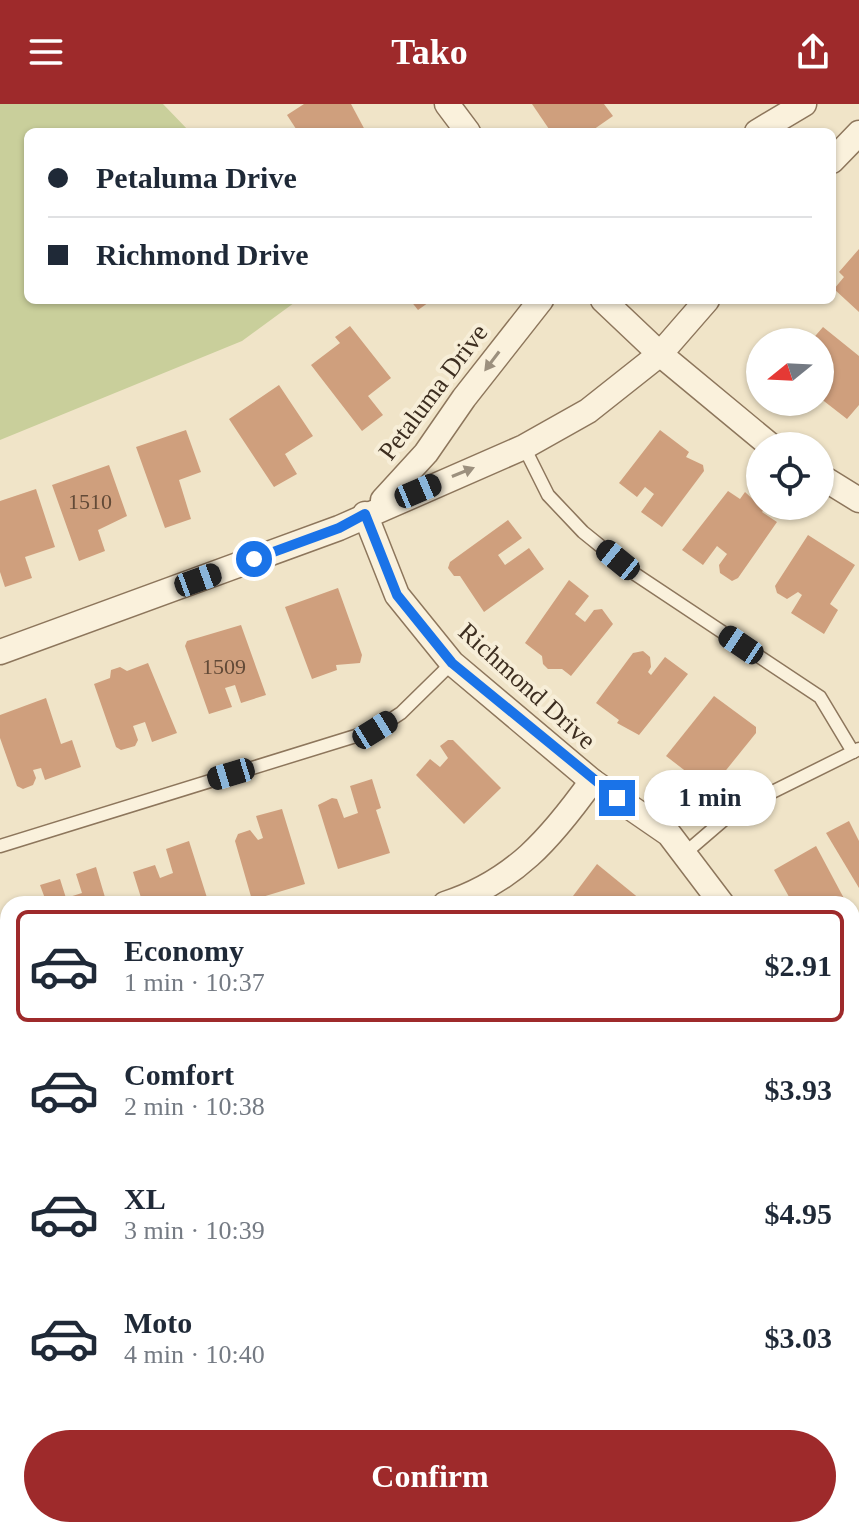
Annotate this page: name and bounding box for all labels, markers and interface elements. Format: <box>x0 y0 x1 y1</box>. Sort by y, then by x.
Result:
icon: menu <box>24 30 68 74</box>
icon: share <box>791 30 835 74</box>
text: Tako <box>391 32 468 72</box>
text: Petaluma Drive <box>96 161 297 194</box>
text: Richmond Drive <box>96 238 309 271</box>
street label: Petaluma Drive <box>373 318 493 466</box>
north arrow <box>746 328 834 416</box>
map controls <box>746 328 834 520</box>
one-way arrow <box>485 351 501 371</box>
button: locate <box>746 432 834 520</box>
one-way arrow <box>451 465 475 478</box>
car <box>391 471 445 511</box>
house number: 1510 <box>68 489 112 514</box>
car <box>592 536 644 584</box>
route start <box>236 541 272 577</box>
car <box>171 561 225 599</box>
street label: Richmond Drive <box>453 617 601 755</box>
car <box>714 622 768 668</box>
house number: 1509 <box>202 654 246 679</box>
car <box>348 707 402 753</box>
car <box>205 756 257 792</box>
callout: 1 min <box>645 770 777 826</box>
route end <box>599 780 635 816</box>
text: 1 min <box>679 783 741 812</box>
icon: car <box>28 930 100 1002</box>
text: Economy <box>124 934 244 967</box>
text: $2.91 <box>765 949 832 982</box>
text: 1 min · 10:37 <box>124 968 265 997</box>
icon: car <box>28 1054 100 1126</box>
text: Comfort <box>124 1058 234 1091</box>
text: $3.93 <box>765 1073 832 1106</box>
text: 2 min · 10:38 <box>124 1092 265 1121</box>
icon: car <box>28 1178 100 1250</box>
text: XL <box>124 1182 166 1215</box>
text: $4.95 <box>765 1197 832 1230</box>
text: 3 min · 10:39 <box>124 1216 265 1245</box>
icon: car <box>28 1302 100 1374</box>
text: Moto <box>124 1306 192 1339</box>
text: $3.03 <box>765 1321 832 1354</box>
text: 4 min · 10:40 <box>124 1340 265 1369</box>
button: Confirm <box>24 1430 836 1522</box>

